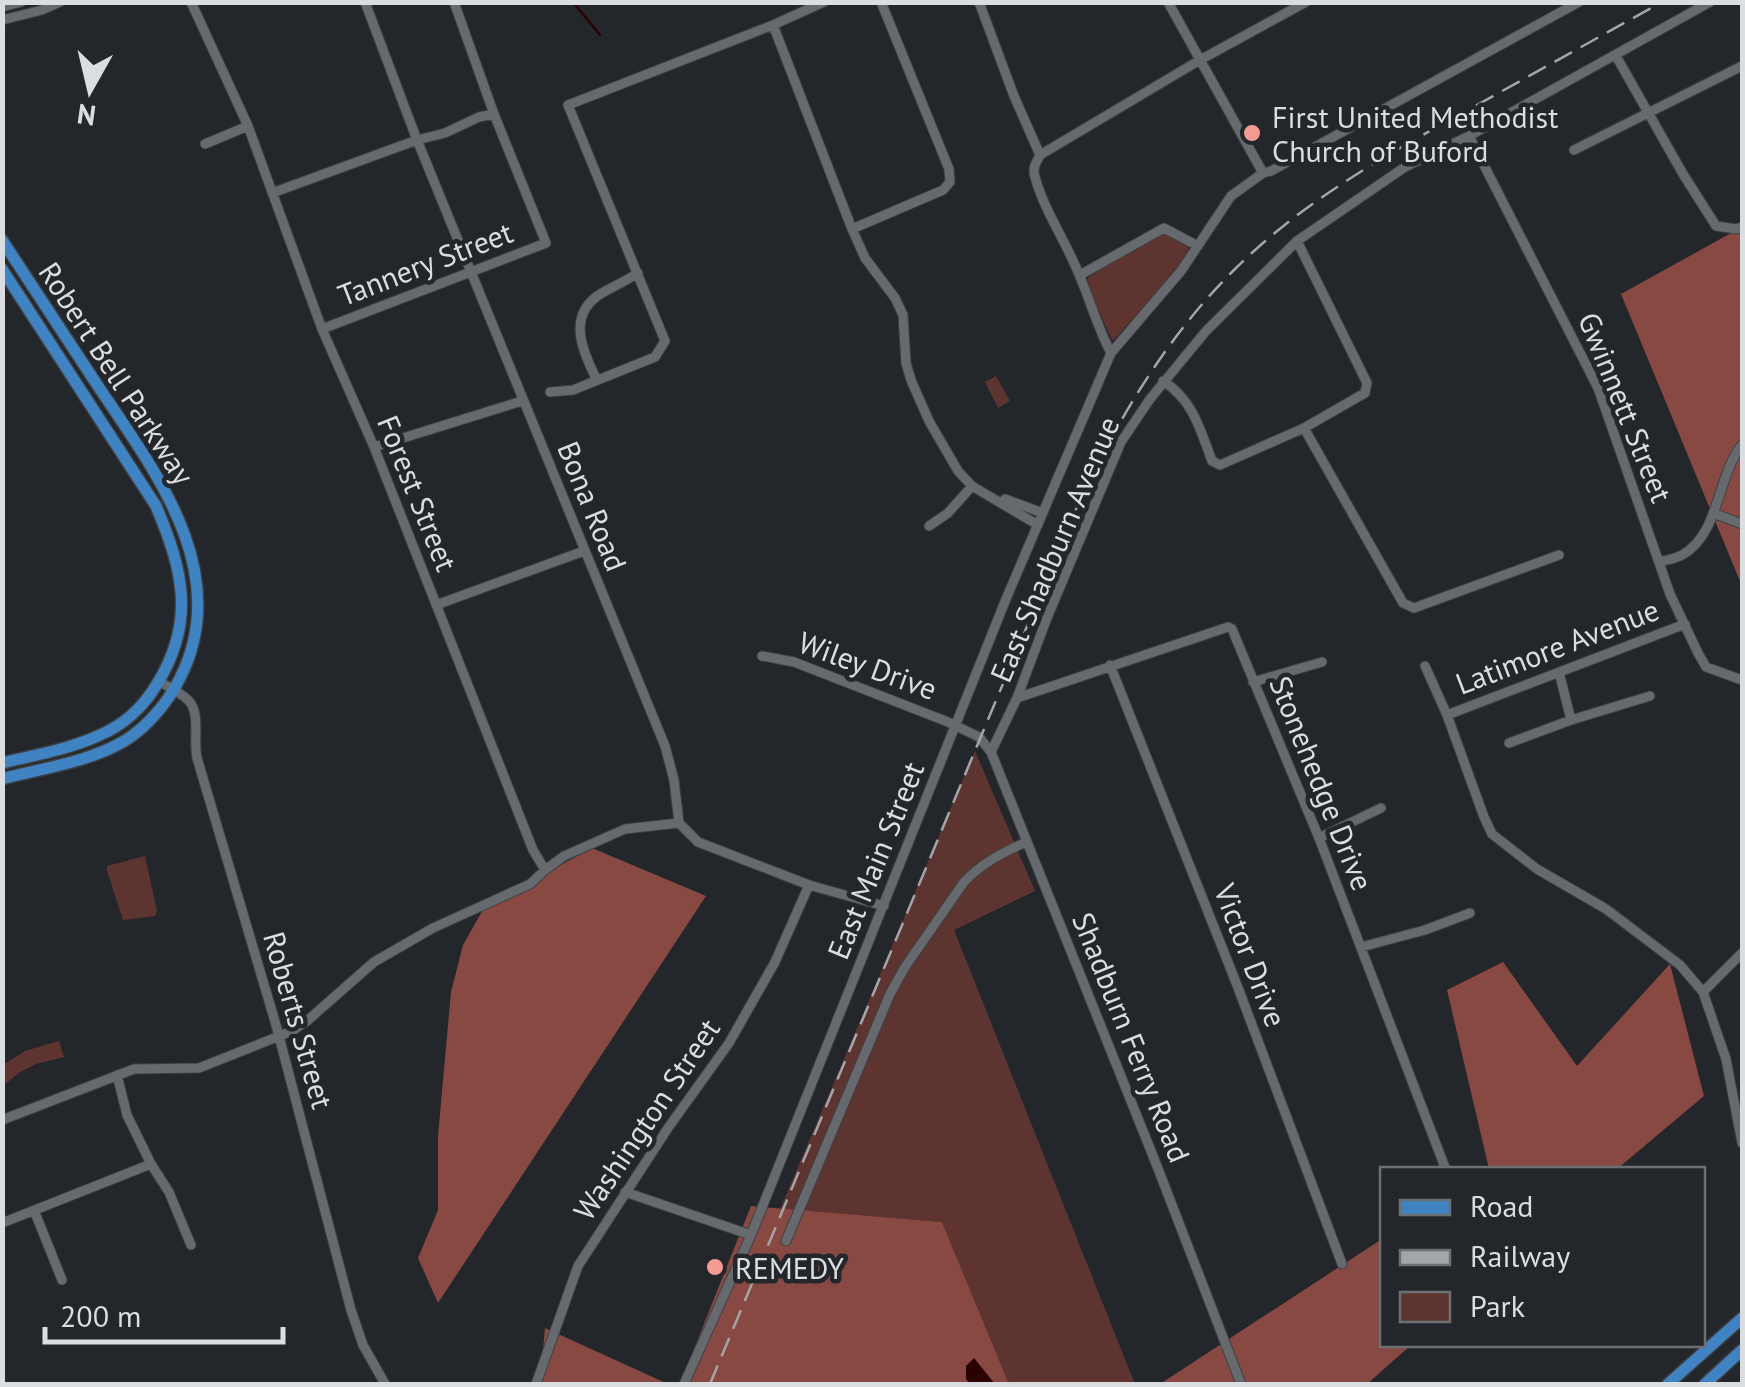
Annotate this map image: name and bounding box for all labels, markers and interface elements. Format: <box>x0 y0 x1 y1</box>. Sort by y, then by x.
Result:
north arrow <box>40 40 140 140</box>
text: N <box>75 96 98 135</box>
place label: First United Methodist Church of Buford <box>1272 97 1558 170</box>
marker: First United Methodist Church of Buford <box>1241 122 1263 144</box>
street label: Tannery Street <box>332 212 518 314</box>
street label: Robert Bell Parkway <box>30 254 204 492</box>
street label: Gwinnett Street <box>1570 306 1682 508</box>
street label: Forest Street <box>369 409 467 577</box>
street label: East Shadburn Avenue <box>980 410 1128 688</box>
street label: Bona Road <box>549 435 637 577</box>
street label: Latimore Avenue <box>1450 589 1664 703</box>
street label: Wiley Drive <box>793 622 943 708</box>
street label: Stonehedge Drive <box>1261 670 1383 896</box>
street label: East Main Street <box>818 756 932 964</box>
street label: Victor Drive <box>1206 877 1296 1032</box>
street label: Shadburn Ferry Road <box>1064 906 1200 1168</box>
street label: Roberts Street <box>255 927 343 1113</box>
street label: Washington Street <box>564 1011 728 1227</box>
legend <box>1380 1167 1705 1347</box>
text: Road <box>1470 1186 1534 1225</box>
text: Railway <box>1470 1236 1570 1275</box>
place label: REMEDY <box>735 1248 844 1287</box>
marker: REMEDY <box>704 1256 726 1278</box>
scale bar <box>45 1282 282 1344</box>
text: Park <box>1470 1286 1526 1325</box>
text: 200 m <box>60 1296 141 1335</box>

